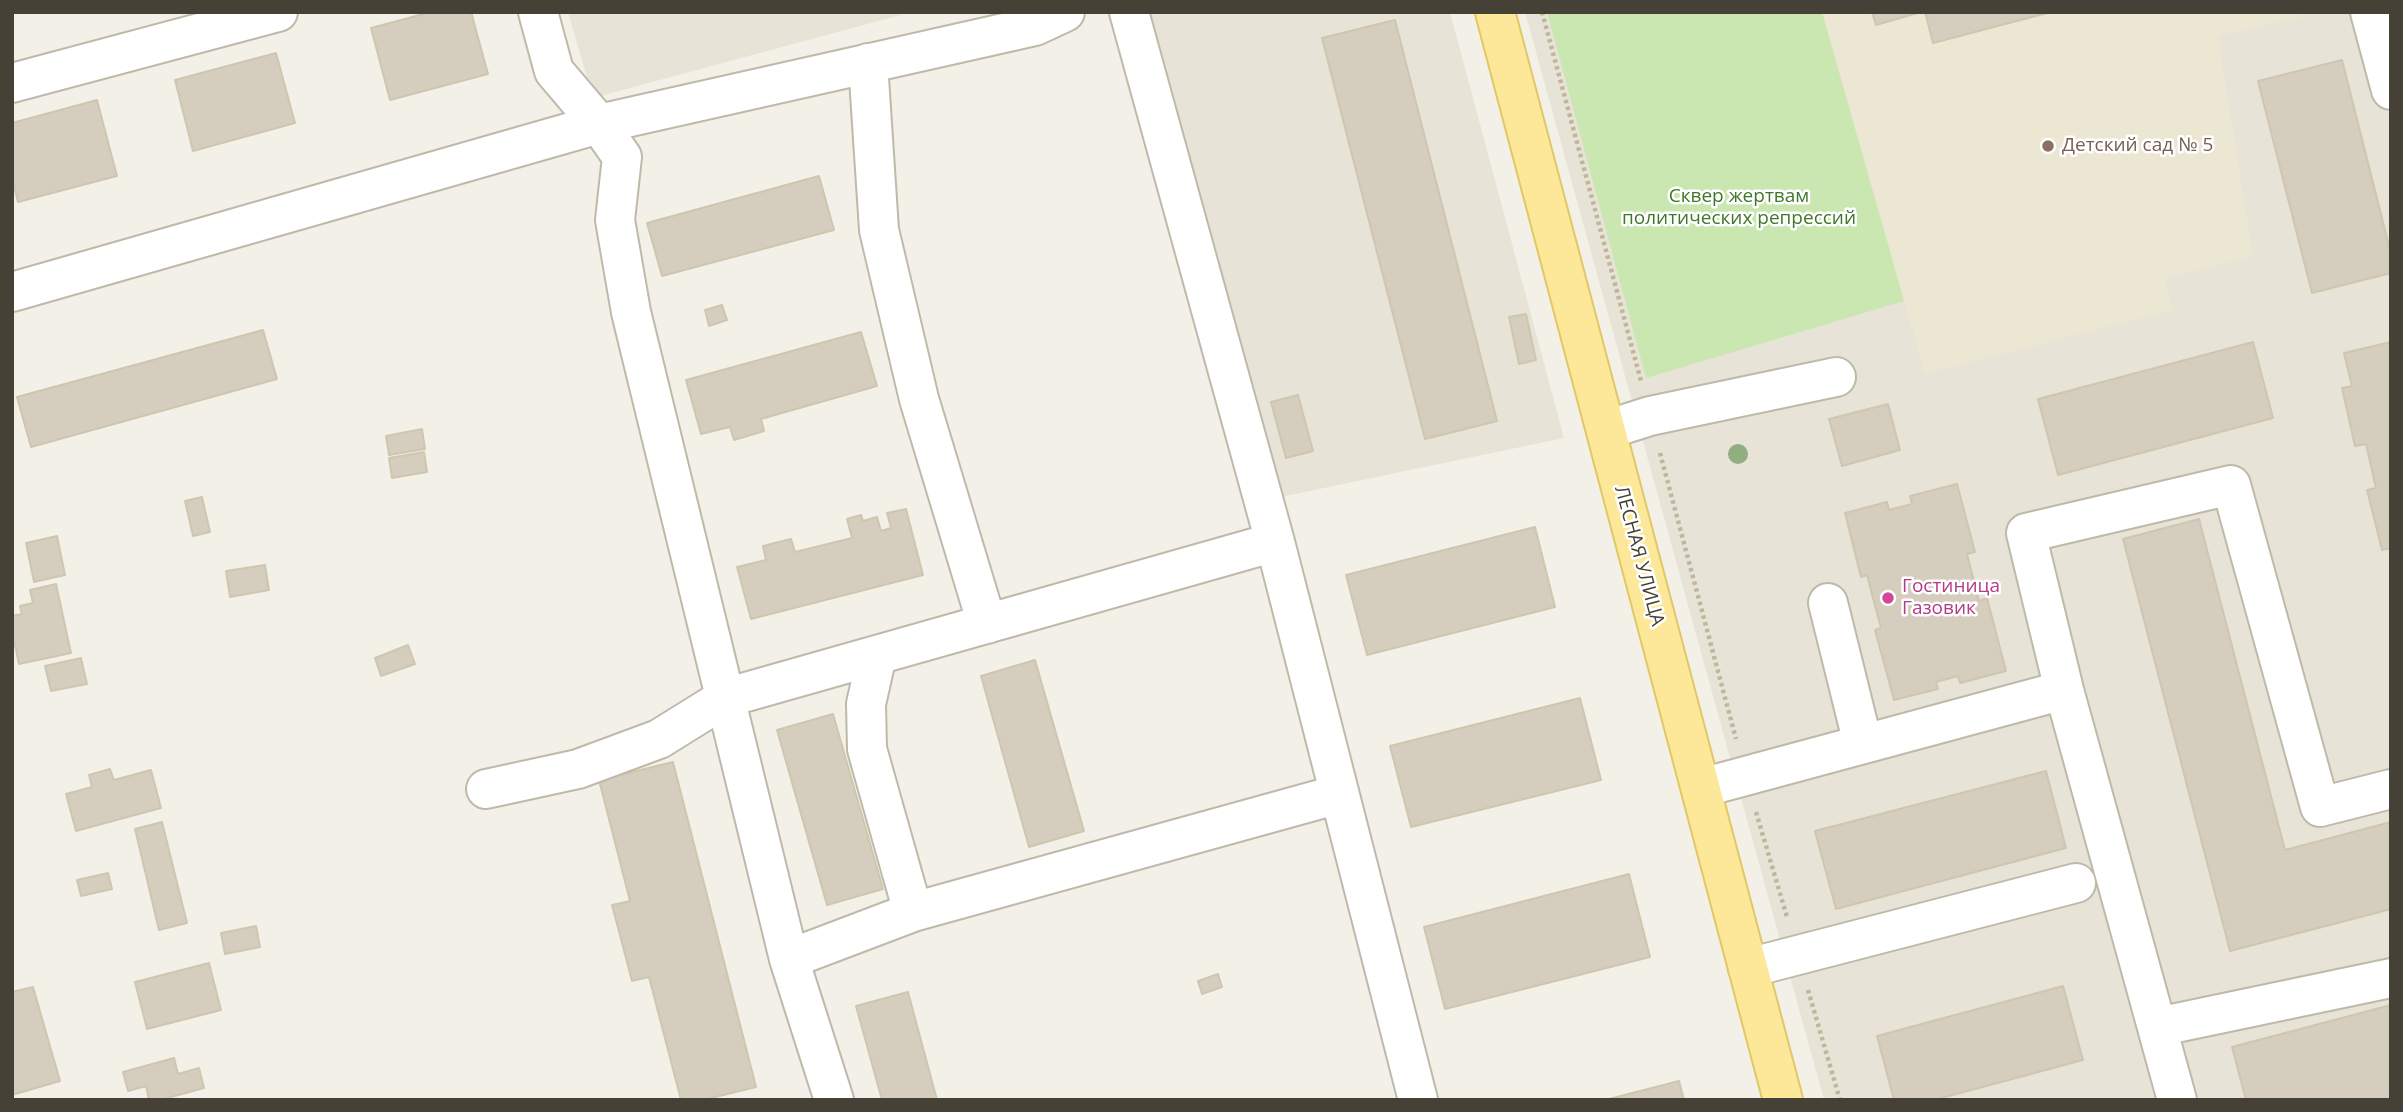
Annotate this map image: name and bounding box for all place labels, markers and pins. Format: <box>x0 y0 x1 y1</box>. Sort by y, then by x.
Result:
place label: Детский сад № 5 <box>2062 135 2213 157</box>
marker: Детский сад № 5 <box>2040 138 2056 154</box>
place label: Гостиница Газовик <box>1902 576 2000 620</box>
marker: Гостиница Газовик <box>1880 590 1896 606</box>

